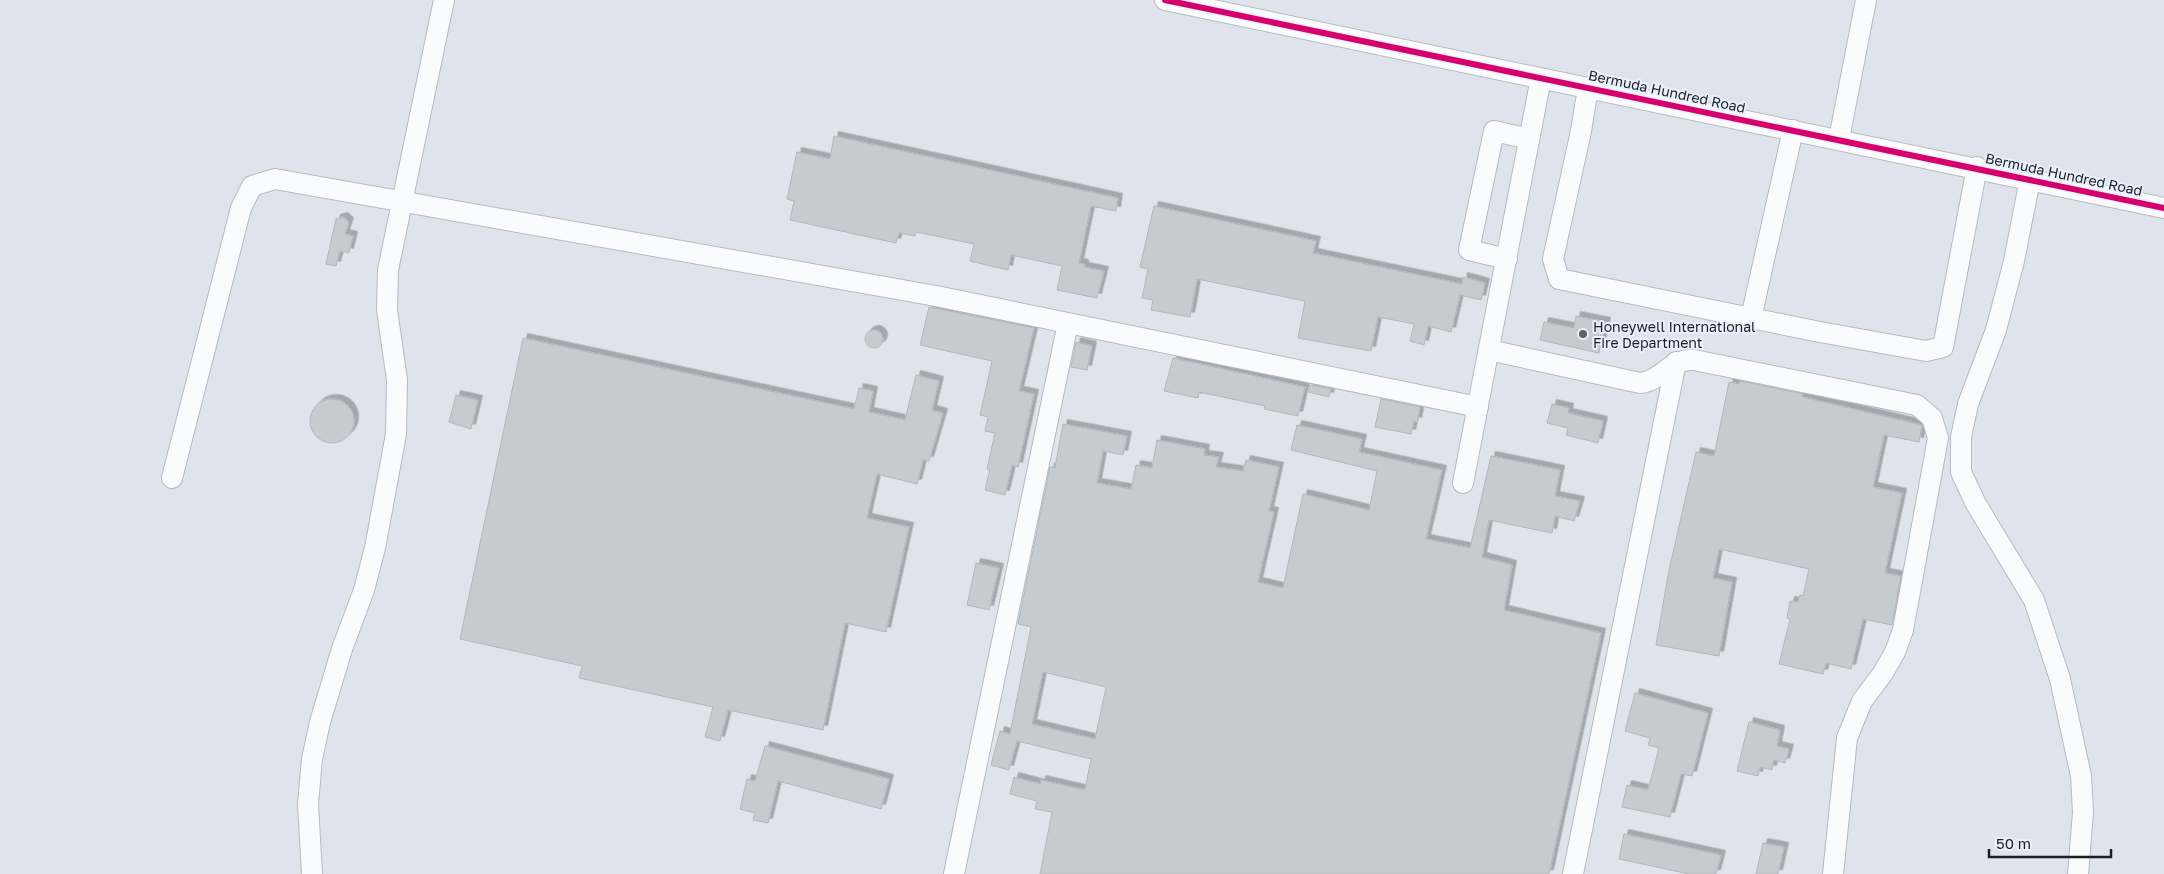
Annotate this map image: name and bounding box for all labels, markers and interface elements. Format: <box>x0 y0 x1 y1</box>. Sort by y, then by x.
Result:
street label: Bermuda Hundred Road <box>1587 66 1747 116</box>
street label: Bermuda Hundred Road <box>1984 149 2144 199</box>
place label: Honeywell International Fire Department <box>1593 318 1756 351</box>
marker: Honeywell International Fire Department <box>1577 328 1589 340</box>
scale bar <box>1989 826 2112 858</box>
text: 50 m <box>1996 834 2031 852</box>

